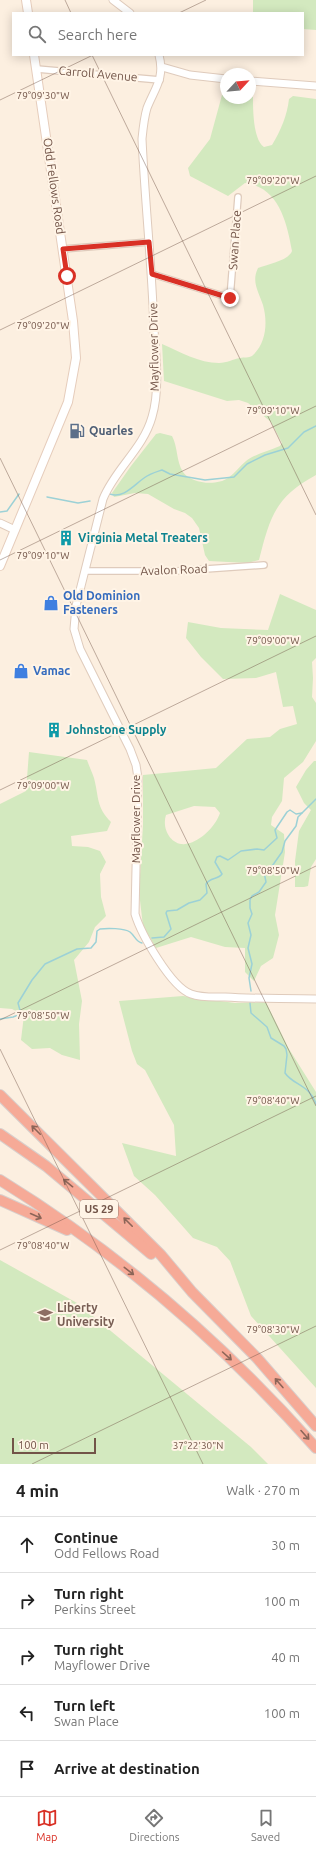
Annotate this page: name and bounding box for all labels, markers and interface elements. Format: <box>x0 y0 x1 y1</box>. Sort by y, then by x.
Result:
search box <box>12 12 304 56</box>
icon: search <box>26 23 48 45</box>
text: Search here <box>58 26 137 43</box>
street label: Carroll Avenue <box>58 64 138 83</box>
north arrow <box>220 68 256 104</box>
text: 79°09'30"W <box>17 90 69 101</box>
street label: Odd Fellows Road <box>41 137 68 235</box>
text: 79°09'20"W <box>247 175 299 186</box>
street label: Swan Place <box>226 210 243 270</box>
route start <box>58 267 76 285</box>
route end <box>221 289 239 307</box>
street label: Mayflower Drive <box>146 303 161 391</box>
text: 79°09'20"W <box>17 320 69 331</box>
text: 79°09'10"W <box>247 405 299 416</box>
fuel station icon: Quarles <box>68 422 86 440</box>
place label: Quarles <box>89 424 133 437</box>
building icon: Virginia Metal Treaters <box>57 529 75 547</box>
place label: Virginia Metal Treaters <box>78 531 208 544</box>
text: 79°09'10"W <box>17 550 69 561</box>
street label: Avalon Road <box>140 562 208 577</box>
place label: Old Dominion Fasteners <box>63 589 140 616</box>
shop icon: Old Dominion Fasteners <box>42 594 60 612</box>
text: 79°09'00"W <box>247 635 299 646</box>
shop icon: Vamac <box>12 662 30 680</box>
place label: Vamac <box>33 664 70 677</box>
building icon: Johnstone Supply <box>45 721 63 739</box>
place label: Johnstone Supply <box>66 723 167 736</box>
street label: Mayflower Drive <box>129 775 142 863</box>
text: 79°09'00"W <box>17 780 69 791</box>
text: 79°08'50"W <box>247 865 299 876</box>
text: 79°08'50"W <box>17 1010 69 1021</box>
text: 79°08'40"W <box>247 1095 299 1106</box>
one-way arrow <box>31 1125 41 1135</box>
one-way arrow <box>62 1179 73 1188</box>
road number: US 29 <box>80 1200 118 1218</box>
one-way arrow <box>29 1213 41 1220</box>
one-way arrow <box>123 1217 133 1227</box>
text: 79°08'40"W <box>17 1240 69 1251</box>
one-way arrow <box>123 1267 134 1275</box>
place label: Liberty University <box>57 1301 115 1328</box>
school or university icon: Liberty University <box>36 1306 54 1324</box>
text: 79°08'30"W <box>247 1324 299 1335</box>
one-way arrow <box>222 1352 232 1361</box>
one-way arrow <box>275 1379 284 1389</box>
one-way arrow <box>300 1430 309 1440</box>
scale bar <box>12 1436 96 1455</box>
text: 100 m <box>18 1439 49 1451</box>
text: 37°22'30"N <box>173 1440 223 1451</box>
text: 4 min <box>16 1481 59 1500</box>
text: Walk · 270 m <box>226 1483 300 1497</box>
text: Continue <box>54 1529 118 1546</box>
icon: ahead <box>16 1534 38 1556</box>
text: 30 m <box>271 1538 300 1552</box>
text: Odd Fellows Road <box>54 1546 159 1560</box>
text: Turn right <box>54 1585 124 1602</box>
icon: right <box>16 1590 38 1612</box>
text: 100 m <box>264 1594 300 1608</box>
text: Perkins Street <box>54 1602 136 1616</box>
text: Turn right <box>54 1641 124 1658</box>
icon: right <box>16 1646 38 1668</box>
text: 40 m <box>271 1650 300 1664</box>
text: Mayflower Drive <box>54 1658 150 1672</box>
text: Turn left <box>54 1697 115 1714</box>
icon: left <box>16 1702 38 1724</box>
text: 100 m <box>264 1706 300 1720</box>
text: Swan Place <box>54 1714 119 1728</box>
icon: arrive <box>16 1758 38 1780</box>
text: Arrive at destination <box>54 1760 200 1777</box>
tab: Map <box>36 1807 58 1843</box>
tab: Directions <box>129 1807 179 1843</box>
tab: Saved <box>251 1807 280 1843</box>

